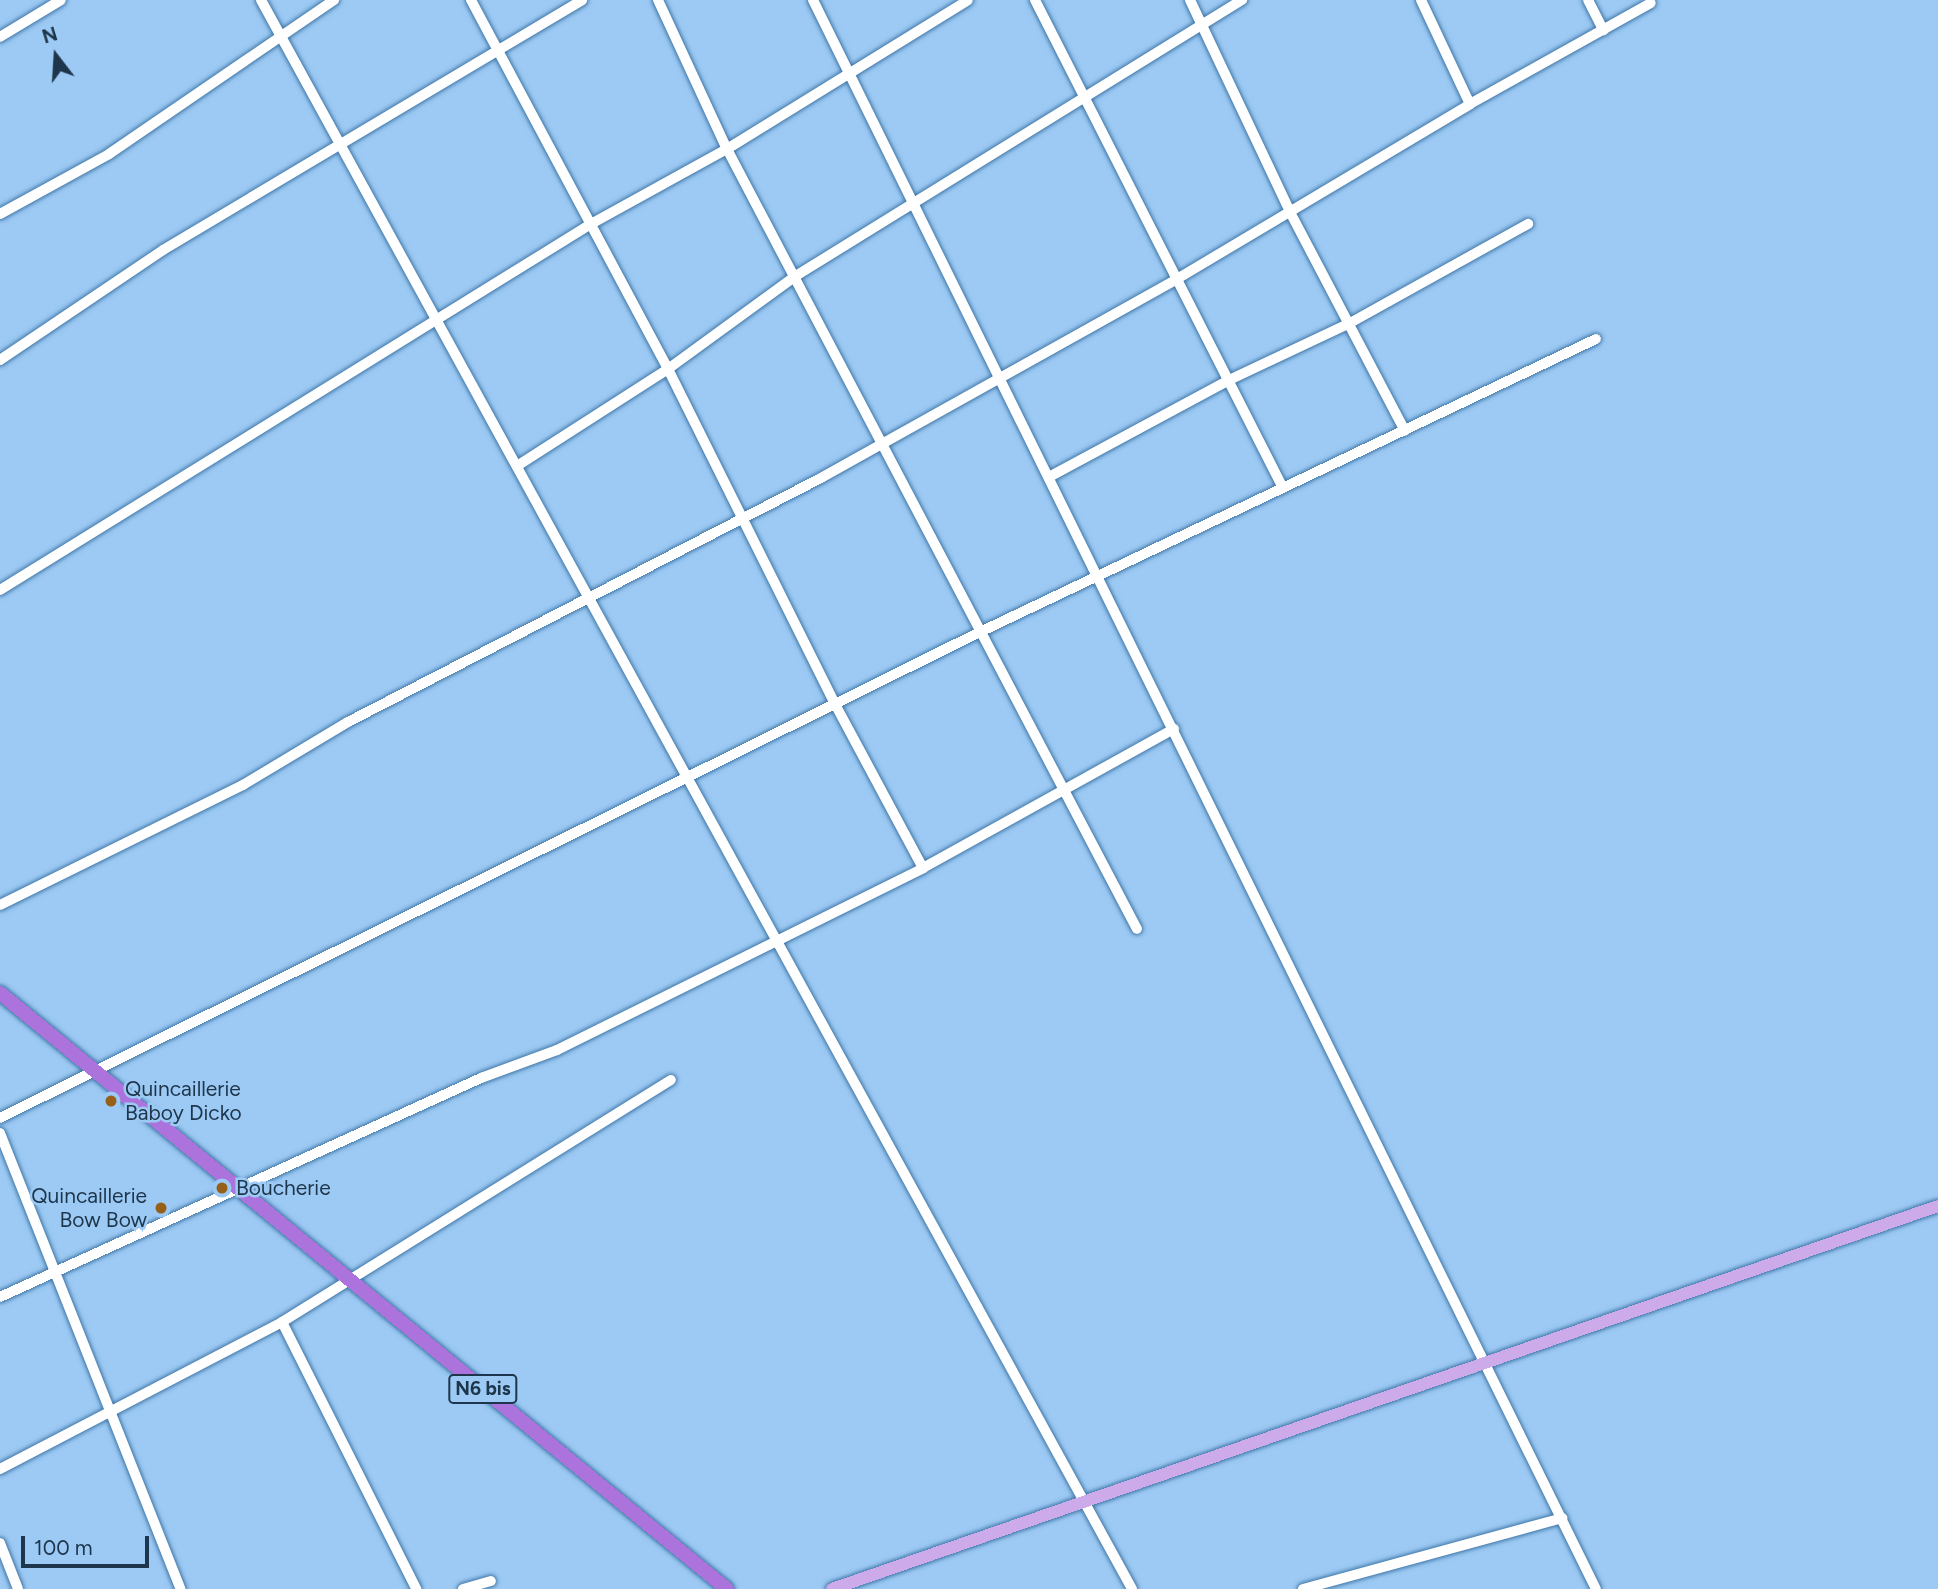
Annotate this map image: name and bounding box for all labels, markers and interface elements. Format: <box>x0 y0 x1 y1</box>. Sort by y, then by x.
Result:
north arrow <box>21 21 91 91</box>
text: N <box>39 22 60 49</box>
place label: Quincaillerie Baboy Dicko <box>125 1076 242 1126</box>
marker: Quincaillerie Baboy Dicko <box>103 1093 119 1109</box>
place label: Boucherie <box>236 1175 331 1201</box>
marker: Boucherie <box>214 1180 230 1196</box>
place label: Quincaillerie Bow Bow <box>31 1183 147 1233</box>
marker: Quincaillerie Bow Bow <box>153 1200 169 1216</box>
road number: N6 bis <box>448 1373 518 1404</box>
scale bar <box>24 1522 152 1566</box>
text: 100 m <box>34 1535 93 1560</box>

